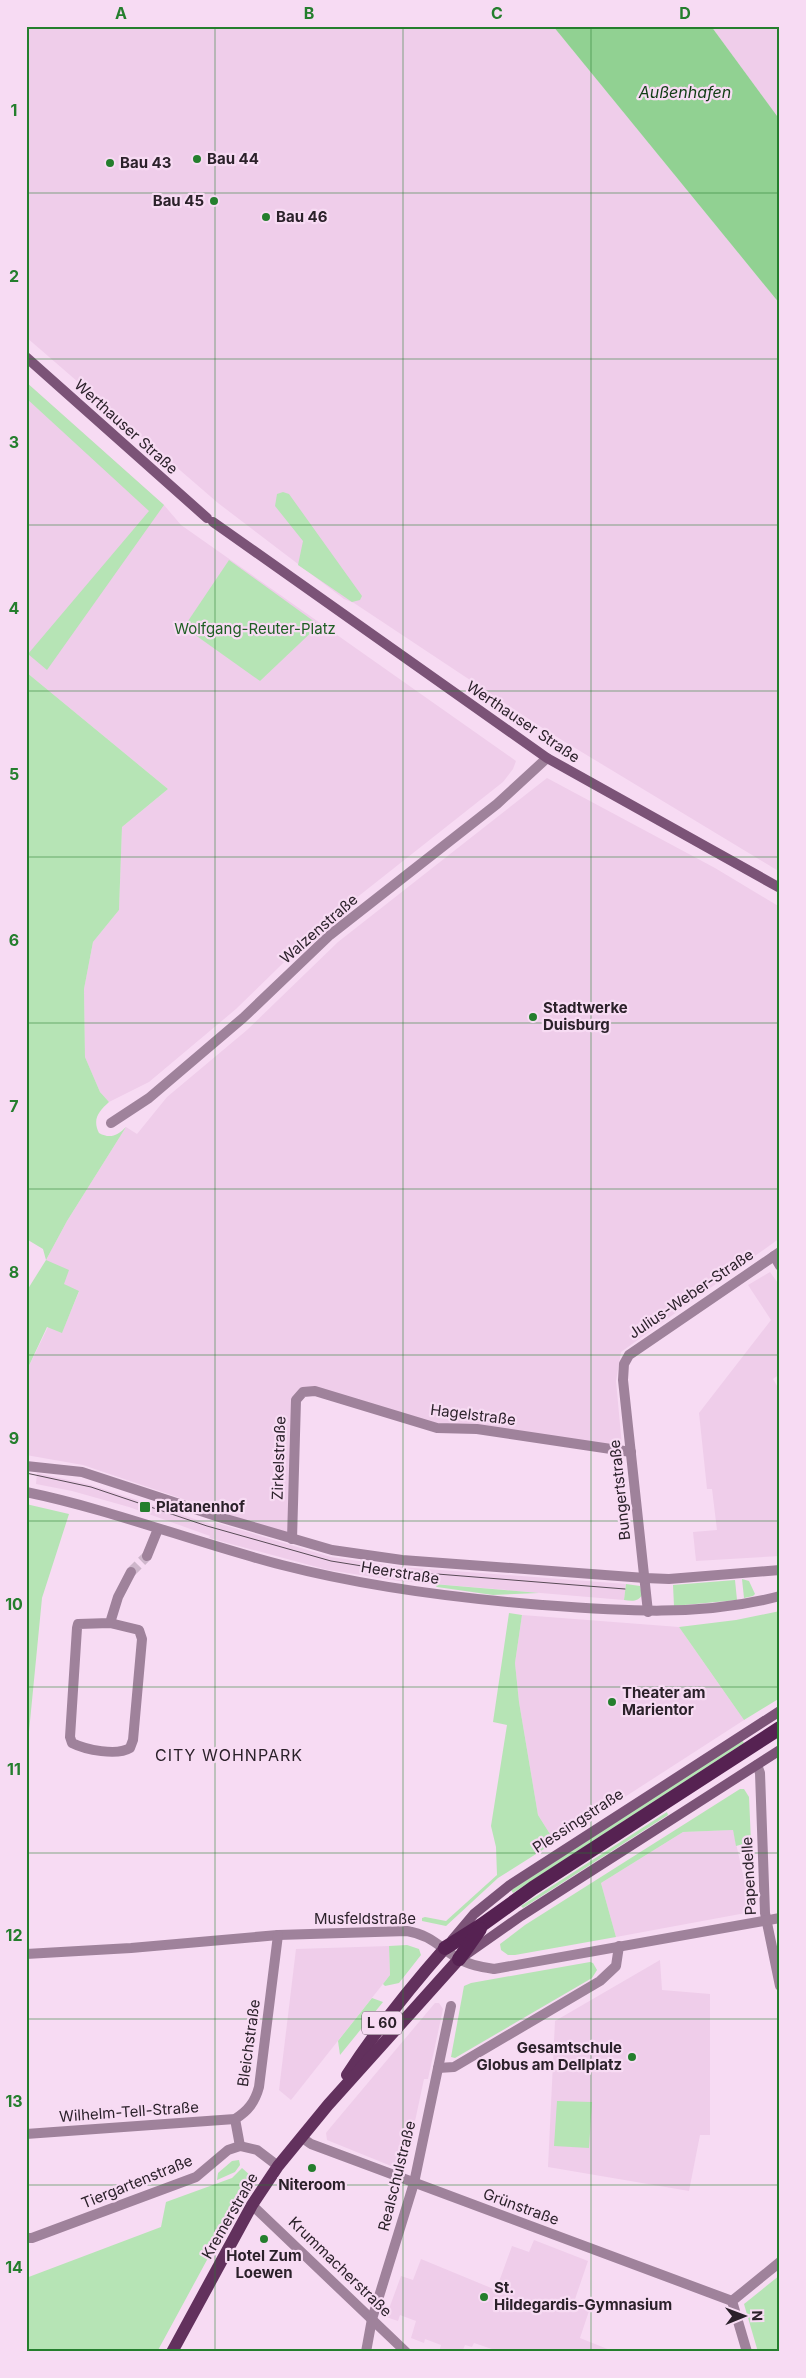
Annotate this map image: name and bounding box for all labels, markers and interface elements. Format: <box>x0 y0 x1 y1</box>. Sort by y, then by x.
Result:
text: A <box>115 3 127 23</box>
text: B <box>304 3 314 23</box>
text: C <box>491 3 503 23</box>
text: D <box>679 3 691 23</box>
water label: Außenhafen <box>638 82 731 102</box>
text: 1 <box>11 100 17 120</box>
place label: Bau 44 <box>207 149 259 168</box>
place label: Bau 43 <box>120 153 171 172</box>
marker: Bau 44 <box>191 153 203 165</box>
marker: Bau 43 <box>104 157 116 169</box>
place label: Bau 45 <box>153 191 204 210</box>
marker: Bau 45 <box>208 195 220 207</box>
place label: Bau 46 <box>276 207 328 226</box>
marker: Bau 46 <box>260 211 272 223</box>
text: 2 <box>9 266 19 286</box>
street label: Werthauser Straße <box>71 375 182 478</box>
text: 3 <box>9 432 19 452</box>
text: 4 <box>9 598 20 618</box>
park label: Wolfgang-Reuter-Platz <box>174 619 336 638</box>
street label: Werthauser Straße <box>463 677 584 767</box>
text: 5 <box>9 764 19 784</box>
street label: Walzenstraße <box>276 890 361 967</box>
text: 6 <box>9 930 19 950</box>
place label: Stadtwerke Duisburg <box>543 998 628 1034</box>
marker: Stadtwerke Duisburg <box>527 1011 539 1023</box>
text: 7 <box>9 1096 19 1116</box>
street label: Julius-Weber-Straße <box>625 1245 757 1343</box>
text: 8 <box>9 1262 19 1282</box>
street label: Hagelstraße <box>429 1400 517 1429</box>
street label: Zirkelstraße <box>268 1416 289 1500</box>
text: 9 <box>9 1428 19 1448</box>
street label: Bungertstraße <box>605 1439 634 1541</box>
place label: Platanenhof <box>156 1497 245 1516</box>
marker: Platanenhof <box>138 1500 152 1514</box>
street label: Heerstraße <box>359 1557 441 1588</box>
text: 10 <box>5 1594 23 1614</box>
place label: Theater am Marientor <box>622 1683 705 1719</box>
marker: Theater am Marientor <box>606 1696 618 1708</box>
district label: CITY WOHNPARK <box>155 1745 303 1765</box>
text: 11 <box>7 1759 21 1779</box>
street label: Plessingstraße <box>529 1784 627 1857</box>
street label: Papendelle <box>737 1836 760 1916</box>
street label: Musfeldstraße <box>314 1909 416 1928</box>
text: 12 <box>6 1925 22 1945</box>
street label: Bleichstraße <box>233 1998 264 2088</box>
road number: L 60 <box>362 2012 402 2035</box>
place label: Gesamtschule Globus am Dellplatz <box>477 2038 622 2074</box>
marker: Gesamtschule Globus am Dellplatz <box>626 2051 638 2063</box>
text: 13 <box>5 2091 23 2111</box>
street label: Wilhelm-Tell-Straße <box>58 2097 200 2126</box>
street label: Realschulstraße <box>374 2119 419 2233</box>
street label: Tiergartenstraße <box>78 2151 195 2212</box>
marker: Niteroom <box>306 2162 318 2174</box>
street label: Kremerstraße <box>197 2169 262 2262</box>
place label: Niteroom <box>278 2175 346 2194</box>
street label: Grünstraße <box>481 2184 562 2229</box>
street label: Krummacherstraße <box>285 2213 396 2321</box>
marker: Hotel Zum Loewen <box>258 2233 270 2245</box>
place label: Hotel Zum Loewen <box>226 2246 302 2282</box>
text: 14 <box>5 2257 23 2277</box>
place label: St. Hildegardis-Gymnasium <box>494 2278 672 2314</box>
north arrow <box>718 2290 768 2340</box>
marker: St. Hildegardis-Gymnasium <box>478 2291 490 2303</box>
text: N <box>749 2310 766 2321</box>

